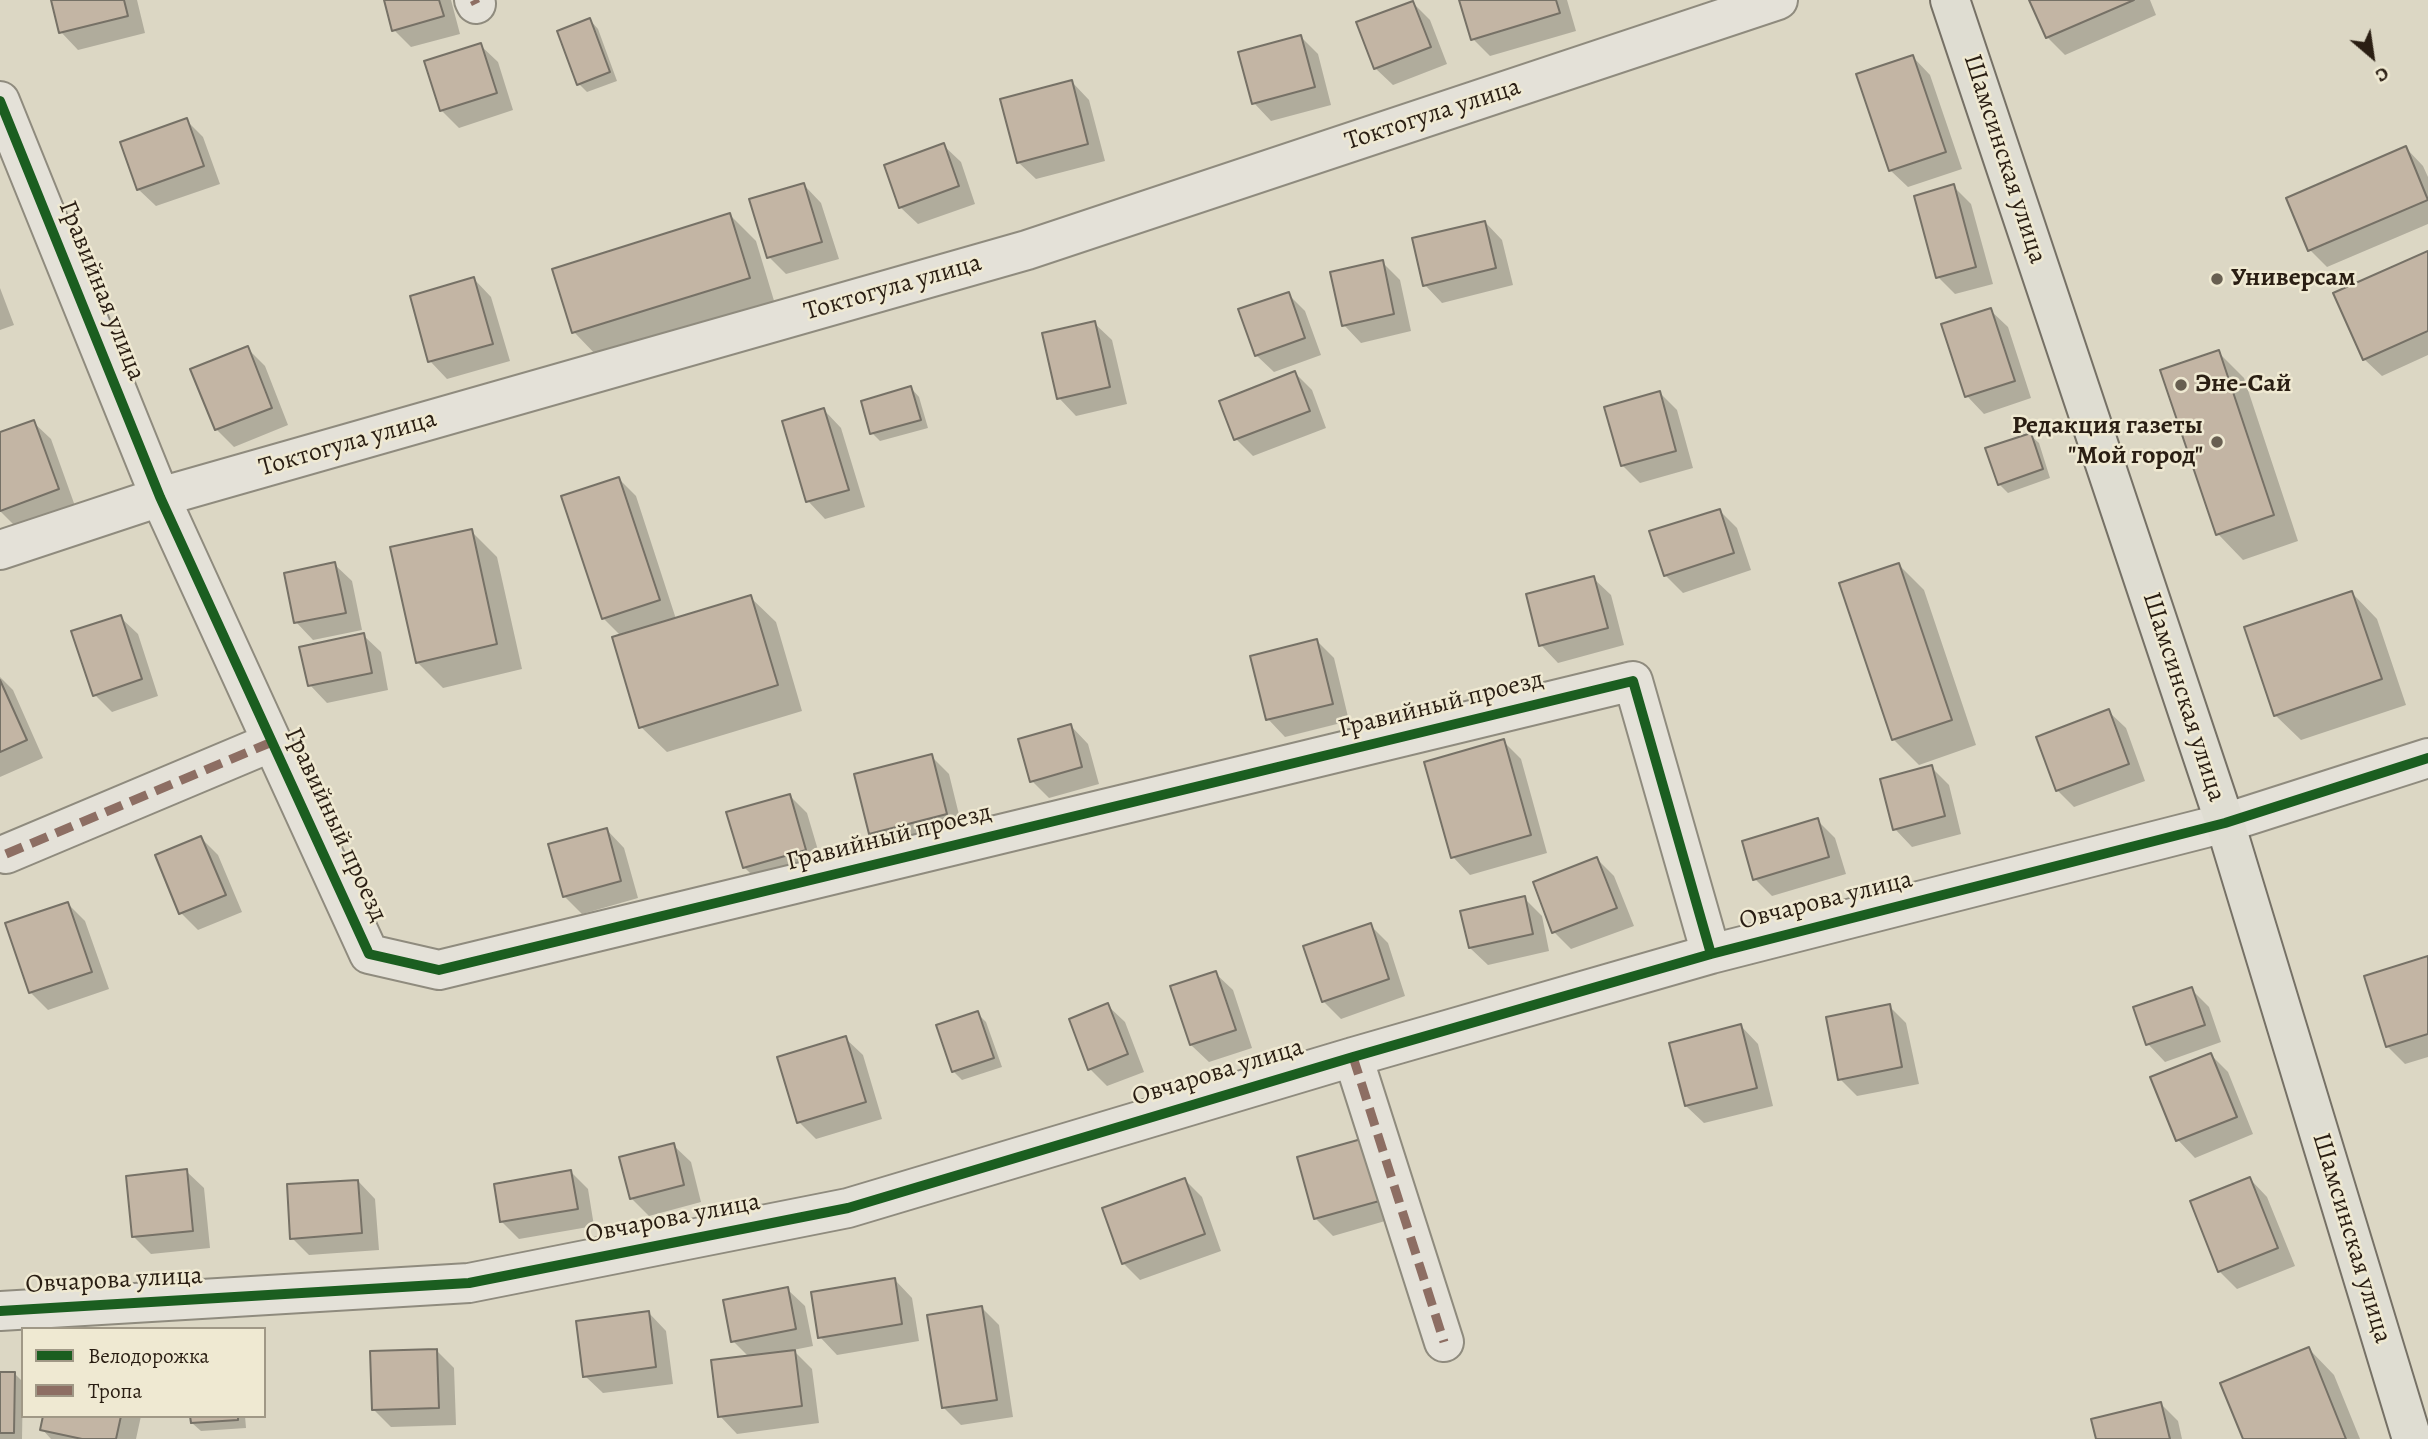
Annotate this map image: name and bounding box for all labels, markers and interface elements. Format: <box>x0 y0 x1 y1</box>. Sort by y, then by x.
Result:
north arrow <box>2337 21 2407 91</box>
street label: Шамсинская улица <box>1955 50 2053 268</box>
text: С <box>2371 60 2394 89</box>
street label: Токтогула улица <box>1341 72 1525 158</box>
street label: Гравийная улица <box>51 196 151 386</box>
street label: Токтогула улица <box>801 248 985 328</box>
place label: Универсам <box>2231 263 2355 295</box>
marker: Универсам <box>2209 271 2225 287</box>
place label: Эне-Сай <box>2195 369 2291 401</box>
marker: Эне-Сай <box>2173 377 2189 393</box>
street label: Токтогула улица <box>256 404 440 484</box>
place label: Редакция газеты "Мой город" <box>2012 411 2203 472</box>
marker: Редакция газеты "Мой город" <box>2209 434 2225 450</box>
street label: Шамсинская улица <box>2134 588 2232 806</box>
street label: Гравийный проезд <box>1335 664 1547 746</box>
street label: Гравийный проезд <box>276 723 394 927</box>
street label: Гравийный проезд <box>783 797 995 879</box>
street label: Овчарова улица <box>1736 864 1916 938</box>
street label: Овчарова улица <box>1129 1032 1307 1114</box>
street label: Шамсинская улица <box>2304 1129 2398 1347</box>
street label: Овчарова улица <box>583 1187 763 1251</box>
street label: Овчарова улица <box>25 1261 203 1301</box>
legend <box>21 1327 266 1418</box>
text: Велодорожка <box>88 1342 209 1370</box>
text: Тропа <box>88 1377 142 1405</box>

